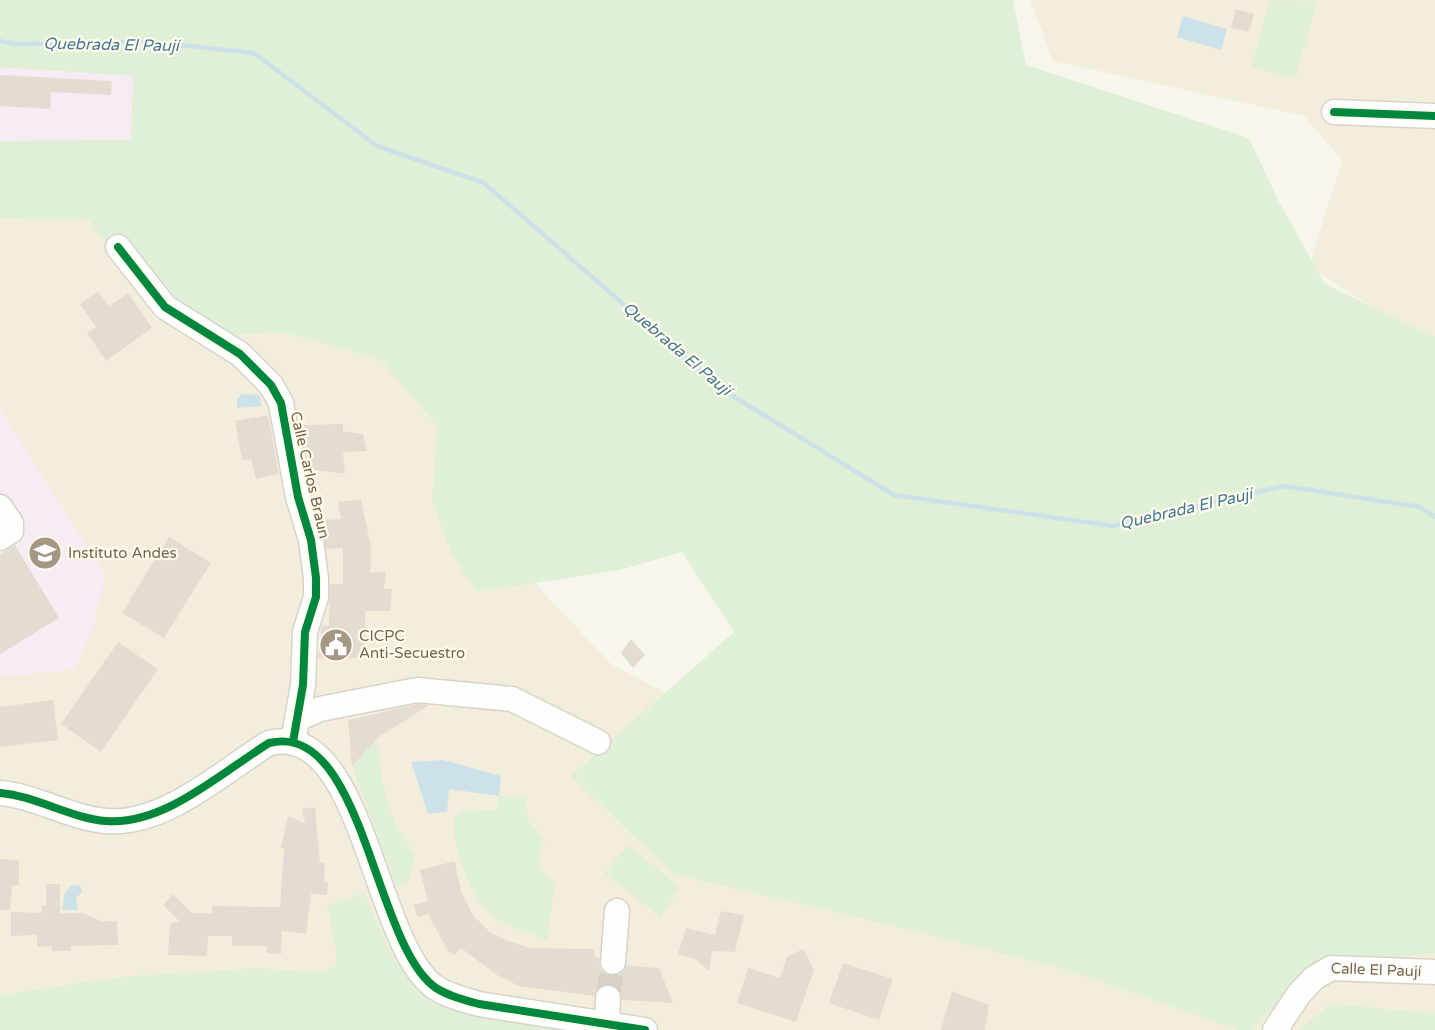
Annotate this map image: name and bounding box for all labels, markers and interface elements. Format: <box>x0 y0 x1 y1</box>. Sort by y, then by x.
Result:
water label: Quebrada El Paují <box>43 34 182 56</box>
water label: Quebrada El Paují <box>619 298 738 402</box>
street label: Calle Carlos Braun <box>287 410 333 540</box>
water label: Quebrada El Paují <box>1118 483 1257 534</box>
school or university icon: Instituto Andes <box>27 535 63 571</box>
place label: Instituto Andes <box>68 544 177 562</box>
public building icon: CICPC Anti-Secuestro <box>318 627 354 663</box>
place label: CICPC Anti-Secuestro <box>359 627 465 662</box>
street label: Calle El Paují <box>1330 959 1422 980</box>

